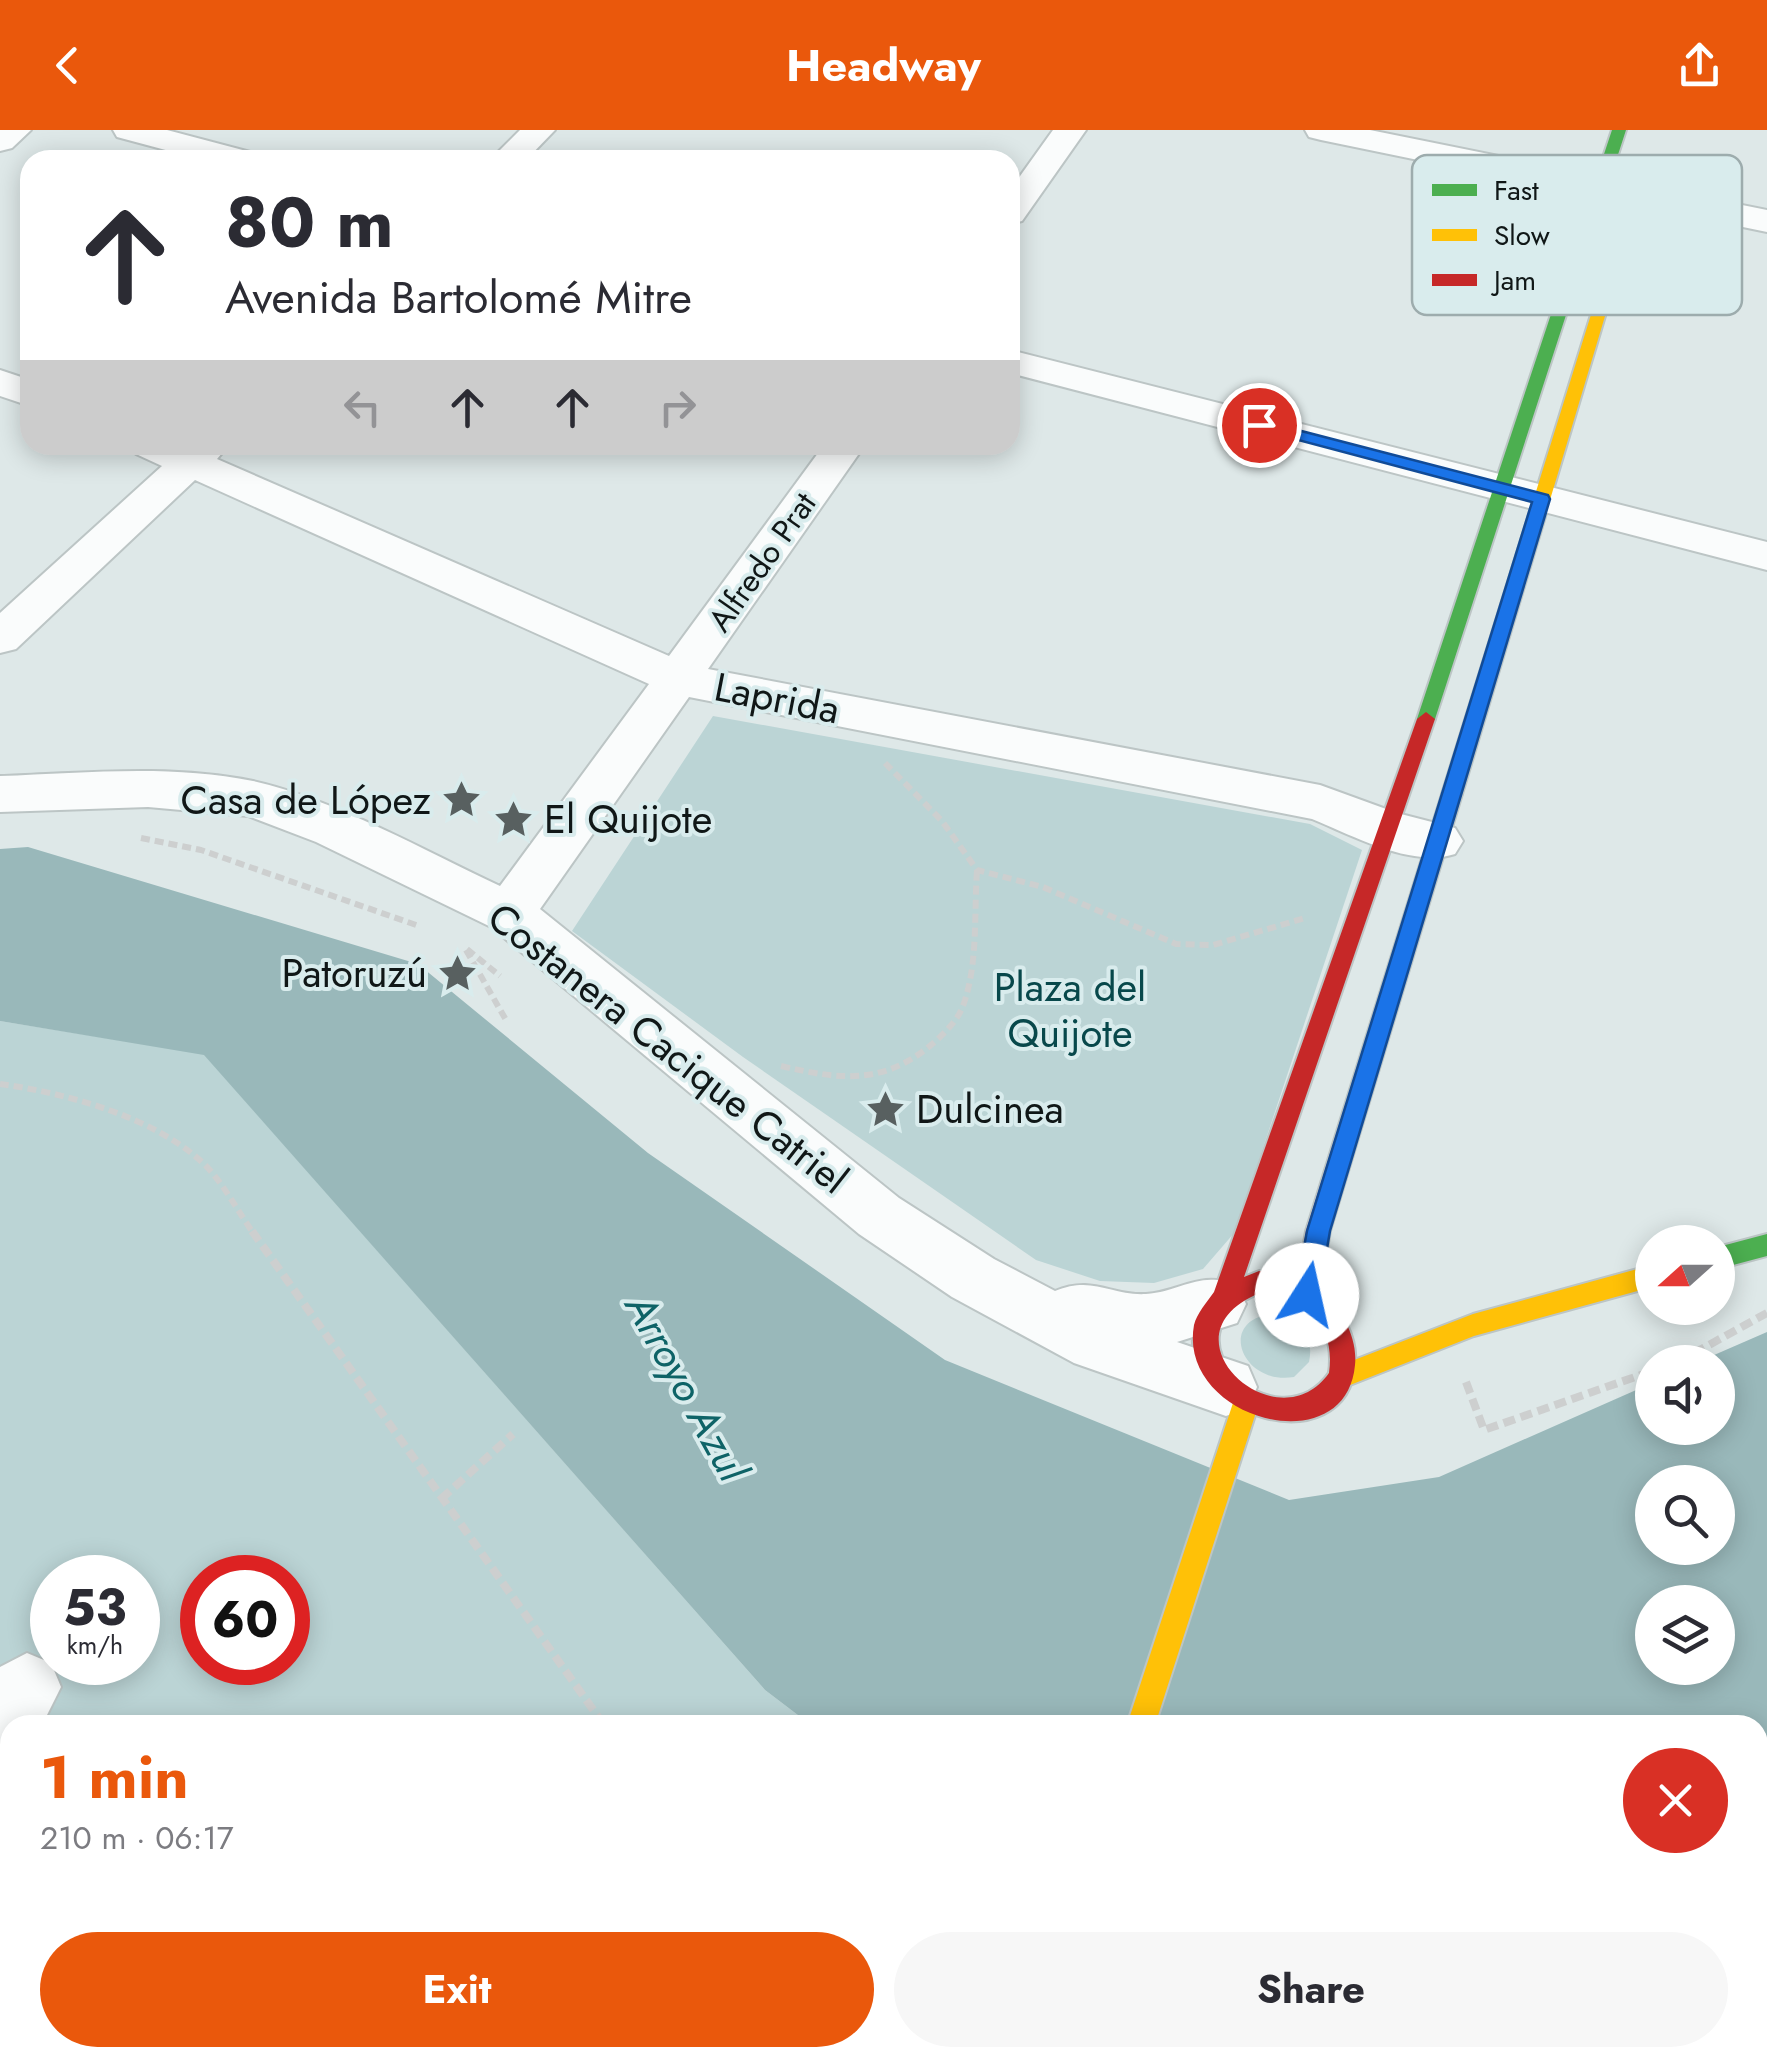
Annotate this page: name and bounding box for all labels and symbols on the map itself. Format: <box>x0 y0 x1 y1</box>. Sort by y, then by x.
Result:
legend <box>1412 155 1742 315</box>
text: Fast <box>1494 170 1539 211</box>
text: Slow <box>1494 215 1550 256</box>
text: Jam <box>1490 260 1536 301</box>
pin <box>1217 383 1302 468</box>
street label: Alfredo Prat <box>697 483 827 641</box>
street label: Laprida <box>710 657 844 739</box>
place label: Casa de López <box>181 771 431 829</box>
place icon: Casa de López <box>440 779 482 821</box>
place label: El Quijote <box>544 790 712 848</box>
place icon: El Quijote <box>493 798 535 840</box>
street label: Costanera Cacique Catriel <box>475 889 861 1207</box>
place label: Patoruzú <box>281 944 427 1002</box>
place icon: Patoruzú <box>436 952 478 994</box>
park label: Plaza del Quijote <box>994 958 1146 1062</box>
place label: Dulcinea <box>916 1080 1064 1138</box>
place icon: Dulcinea <box>865 1088 907 1130</box>
north arrow <box>1635 1225 1735 1325</box>
position arrow <box>1255 1243 1359 1347</box>
water label: Arroyo Azul <box>609 1281 764 1494</box>
speed limit sign: 60 <box>180 1555 310 1685</box>

